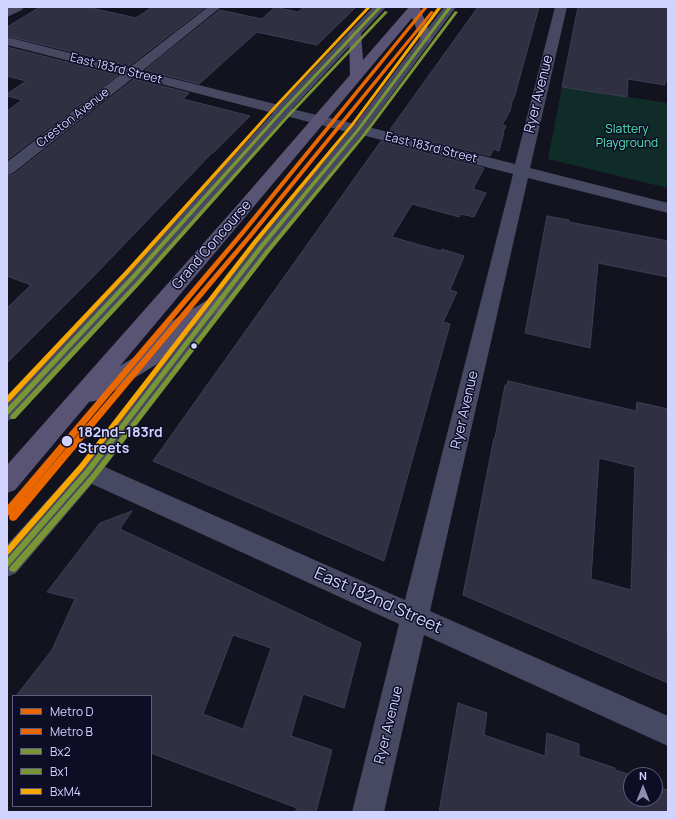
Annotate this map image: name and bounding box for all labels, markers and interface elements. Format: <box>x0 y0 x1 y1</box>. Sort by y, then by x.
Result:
street label: East 183rd Street <box>69 51 163 87</box>
street label: Ryer Avenue <box>521 53 557 135</box>
street label: Creston Avenue <box>34 85 112 151</box>
park label: Slattery Playground <box>596 123 658 151</box>
street label: East 183rd Street <box>384 130 478 166</box>
street label: Grand Concourse <box>169 197 255 293</box>
unlabelled marker <box>189 341 199 351</box>
street label: Ryer Avenue <box>448 369 482 451</box>
place label: 182nd–183rd Streets <box>78 425 163 458</box>
marker: 182nd–183rd Streets <box>60 434 74 448</box>
street label: East 182nd Street <box>311 564 445 638</box>
street label: Ryer Avenue <box>371 684 407 766</box>
legend <box>12 695 152 807</box>
text: Metro D <box>50 703 94 720</box>
text: Metro B <box>50 723 93 740</box>
text: Bx2 <box>50 743 71 760</box>
text: Bx1 <box>50 763 68 780</box>
north arrow <box>623 767 663 807</box>
text: N <box>639 768 647 783</box>
text: BxM4 <box>50 783 81 800</box>

